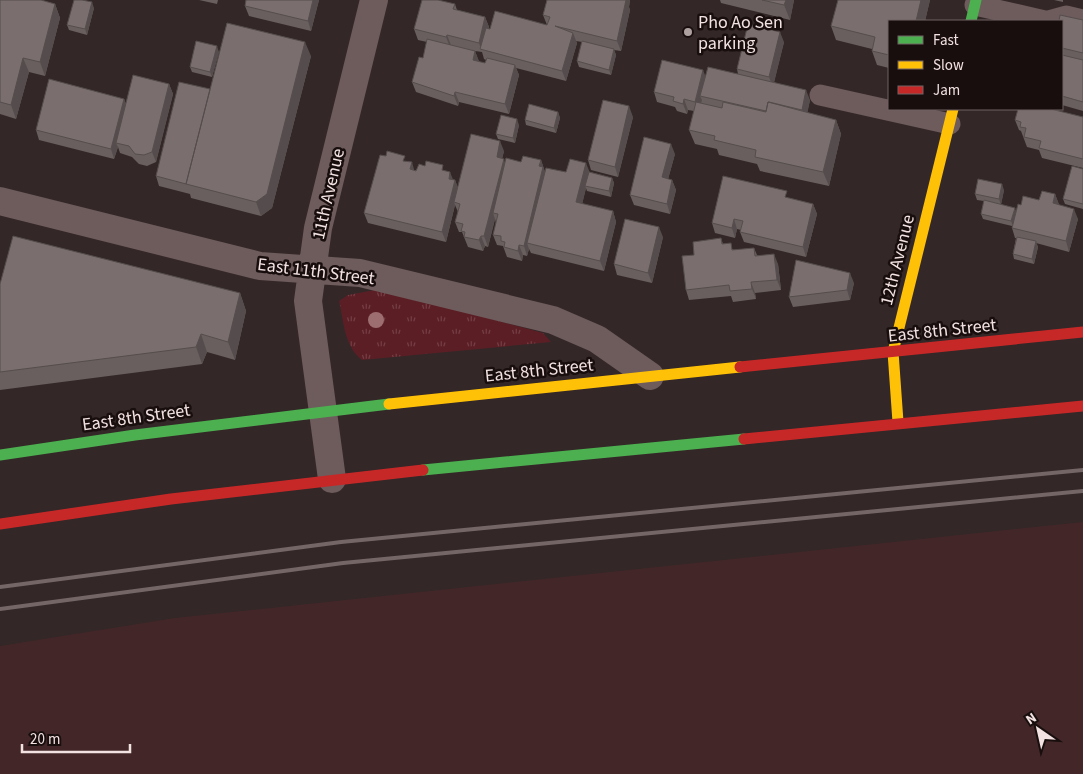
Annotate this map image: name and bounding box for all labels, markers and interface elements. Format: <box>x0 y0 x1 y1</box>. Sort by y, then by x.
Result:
place label: Pho Ao Sen parking <box>698 10 783 56</box>
legend <box>888 20 1063 110</box>
marker: Pho Ao Sen parking <box>682 26 694 38</box>
text: Fast <box>933 30 959 51</box>
text: Slow <box>933 55 964 76</box>
text: Jam <box>933 80 960 101</box>
street label: 11th Avenue <box>306 146 351 242</box>
street label: 12th Avenue <box>874 212 921 308</box>
street label: East 11th Street <box>256 252 376 291</box>
street label: East 8th Street <box>887 312 998 349</box>
street label: East 8th Street <box>484 352 595 389</box>
street label: East 8th Street <box>80 398 192 437</box>
north arrow <box>1013 704 1063 754</box>
text: N <box>1022 708 1041 730</box>
scale bar <box>22 722 130 754</box>
text: 20 m <box>30 729 60 750</box>

